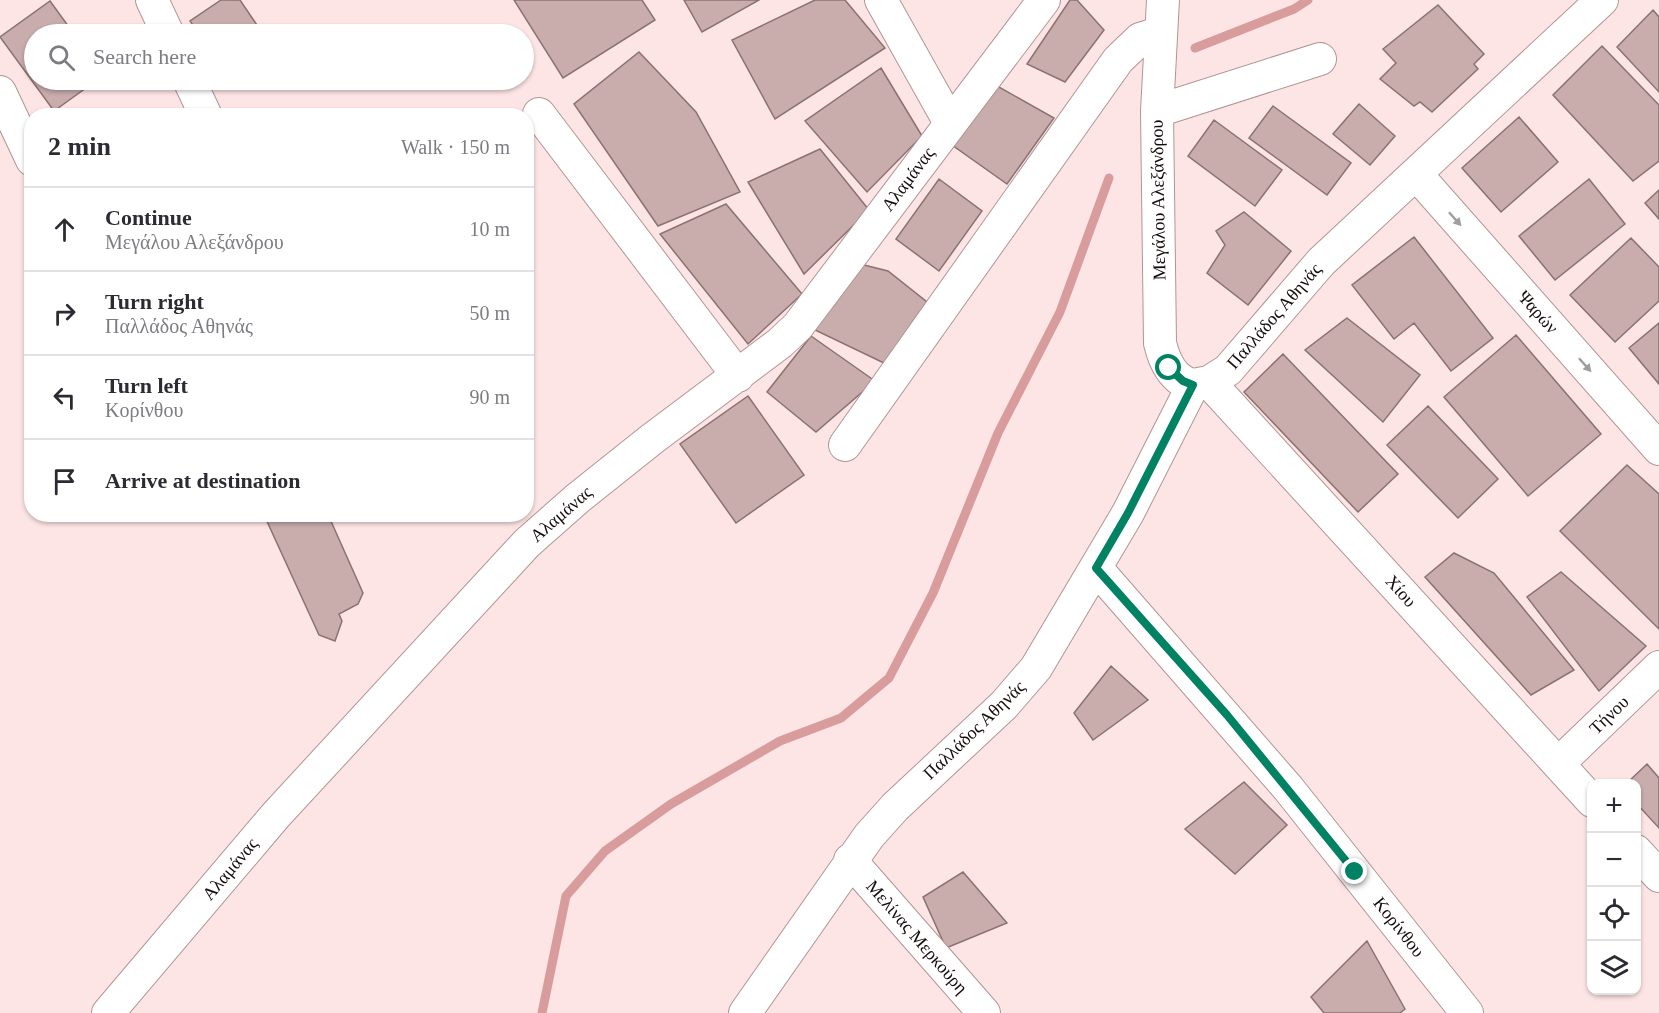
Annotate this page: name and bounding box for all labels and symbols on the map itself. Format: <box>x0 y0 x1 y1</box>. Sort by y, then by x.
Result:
street label: Μεγάλου Αλεξάνδρου <box>1147 119 1169 281</box>
street label: Αλαμάνας <box>877 143 939 215</box>
one-way arrow <box>1449 211 1462 227</box>
street label: Παλλάδος Αθηνάς <box>1223 259 1325 373</box>
street label: Ψαρών <box>1514 287 1562 337</box>
route start <box>1155 354 1181 380</box>
one-way arrow <box>1578 357 1591 372</box>
street label: Αλαμάνας <box>526 482 596 546</box>
street label: Χίου <box>1382 571 1420 611</box>
street label: Παλλάδος Αθηνάς <box>919 677 1029 783</box>
street label: Τήνου <box>1585 692 1633 738</box>
street label: Αλαμάνας <box>198 834 262 904</box>
route end <box>1341 858 1367 884</box>
street label: Μελίνας Μερκούρη <box>862 876 972 998</box>
street label: Κορίνθου <box>1369 893 1429 961</box>

